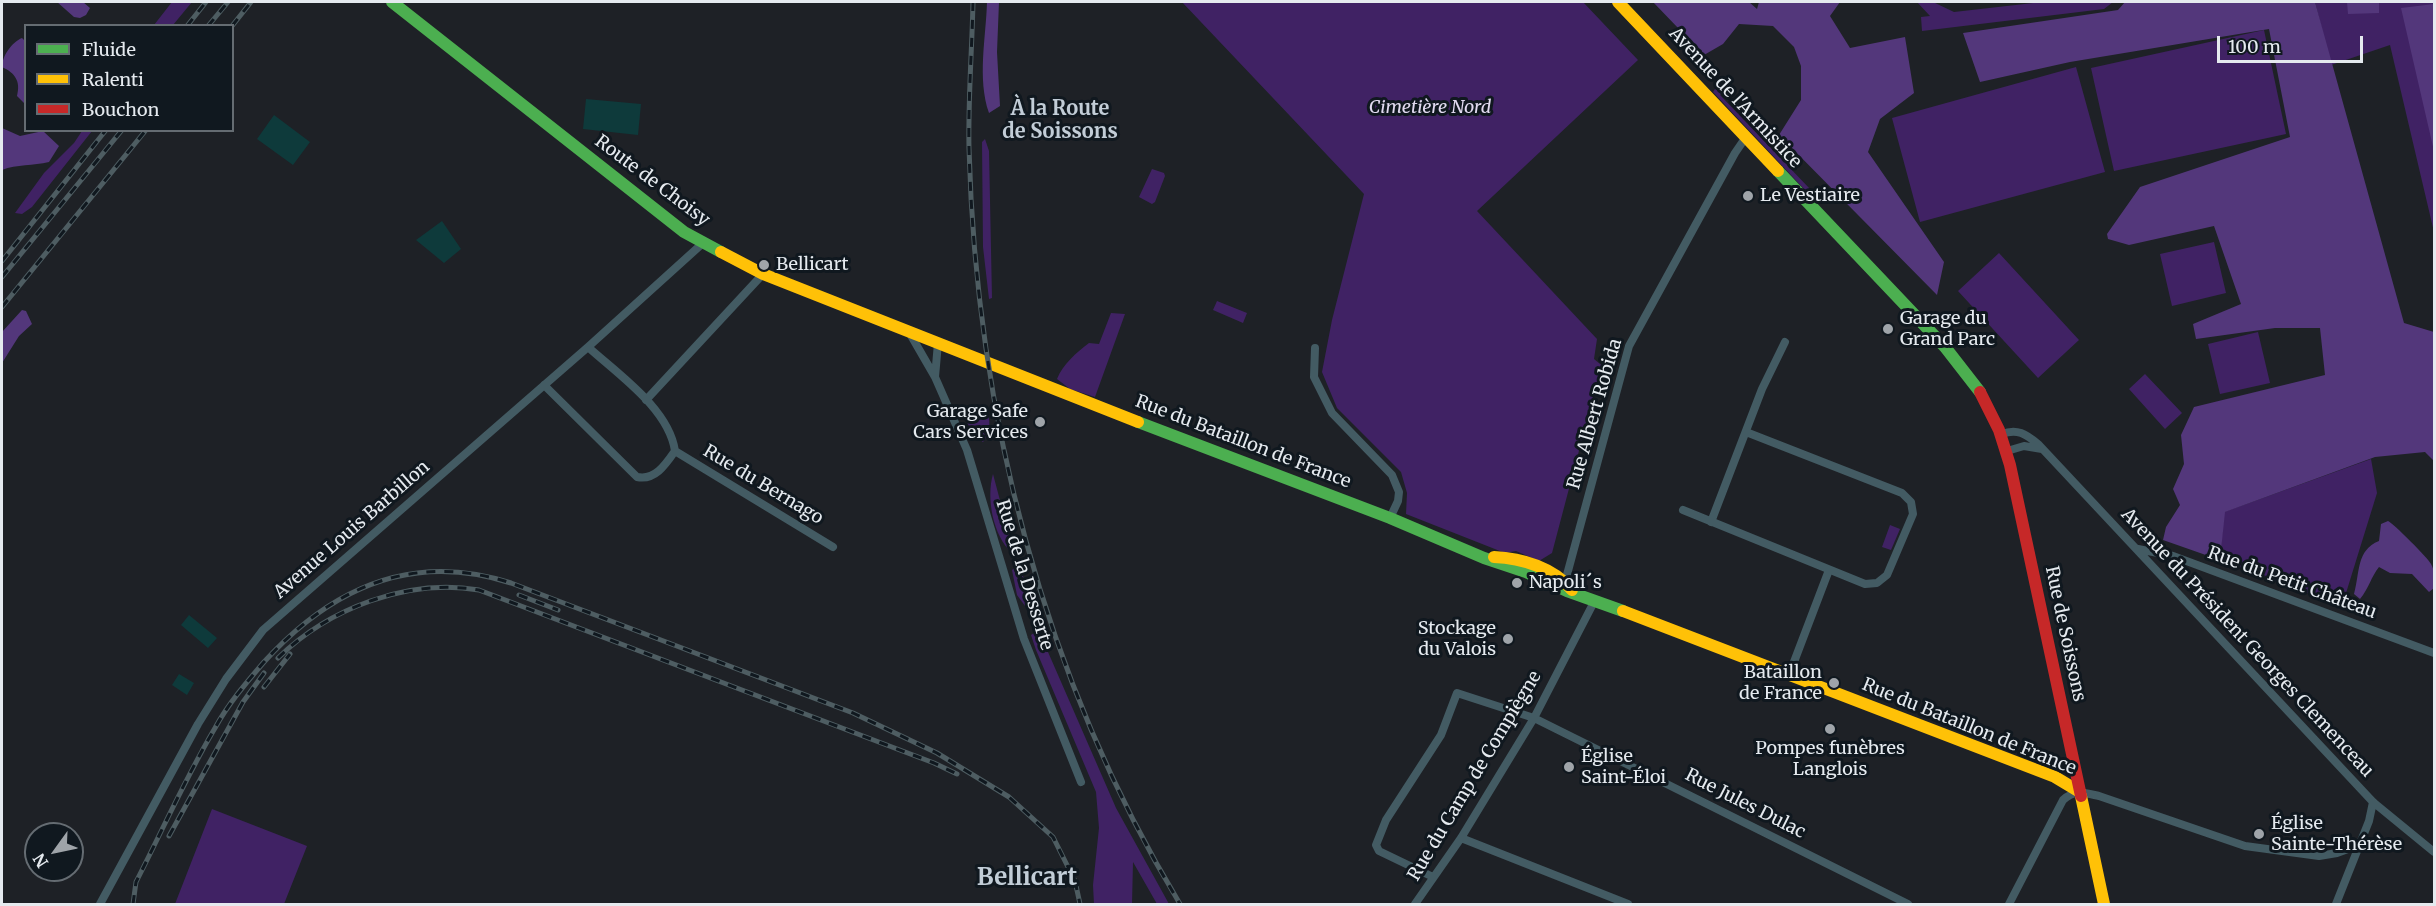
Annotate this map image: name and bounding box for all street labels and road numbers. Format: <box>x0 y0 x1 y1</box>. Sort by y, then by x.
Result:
street label: Avenue de l'Armistice <box>1664 23 1806 173</box>
street label: Route de Choisy <box>590 131 714 231</box>
street label: Rue Albert Robida <box>1563 336 1627 492</box>
street label: Rue du Bataillon de France <box>1132 391 1354 493</box>
street label: Rue du Bernago <box>699 441 827 529</box>
street label: Avenue Louis Barbillon <box>270 456 434 604</box>
street label: Rue de la Desserte <box>991 497 1057 653</box>
street label: Avenue du Président Georges Clemenceau <box>2116 504 2378 782</box>
street label: Rue du Petit Château <box>2205 542 2379 624</box>
street label: Rue de Soissons <box>2040 564 2090 704</box>
street label: Rue du Camp de Compiègne <box>1404 667 1546 885</box>
street label: Rue du Bataillon de France <box>1859 674 2079 780</box>
street label: Rue Jules Dulac <box>1681 764 1809 844</box>

